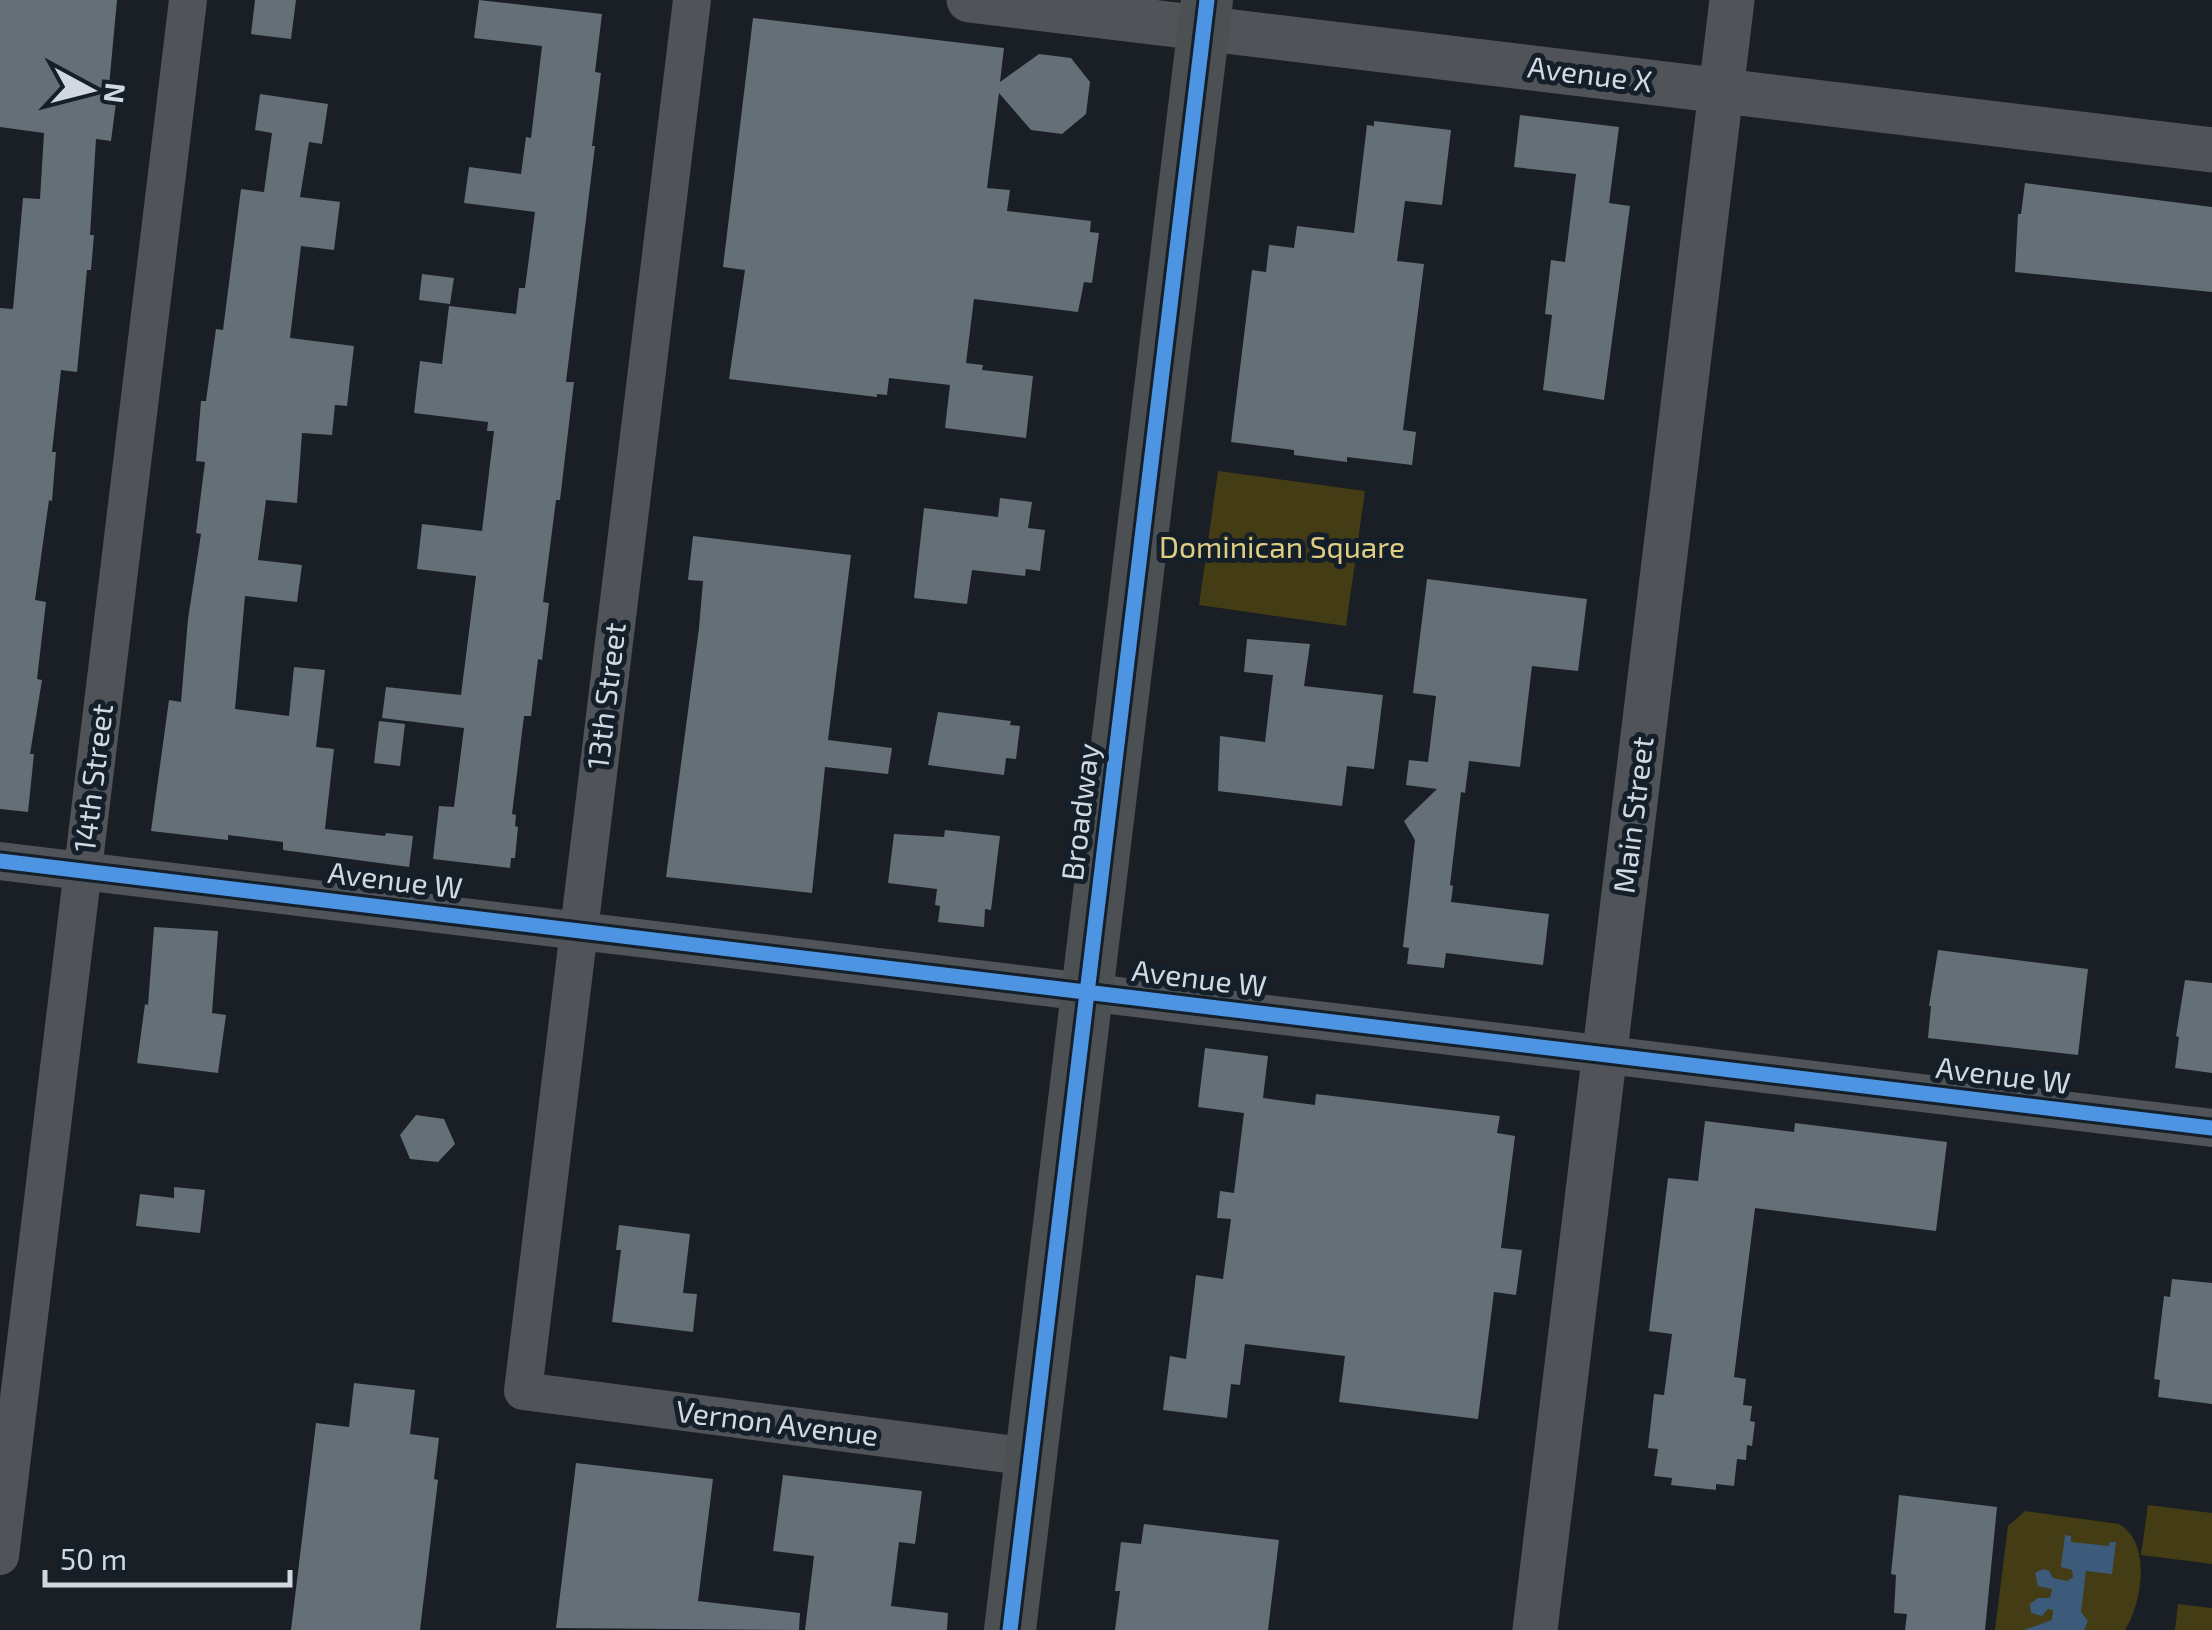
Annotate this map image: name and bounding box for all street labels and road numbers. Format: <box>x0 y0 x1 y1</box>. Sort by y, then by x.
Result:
street label: Avenue X <box>1526 48 1655 99</box>
street label: 13th Street <box>578 620 632 771</box>
street label: 14th Street <box>65 701 119 854</box>
street label: Main Street <box>1605 734 1659 895</box>
street label: Broadway <box>1053 741 1105 882</box>
street label: Avenue W <box>326 853 465 905</box>
street label: Avenue W <box>1130 951 1269 1003</box>
street label: Avenue W <box>1934 1048 2073 1100</box>
street label: Vernon Avenue <box>674 1392 881 1452</box>

